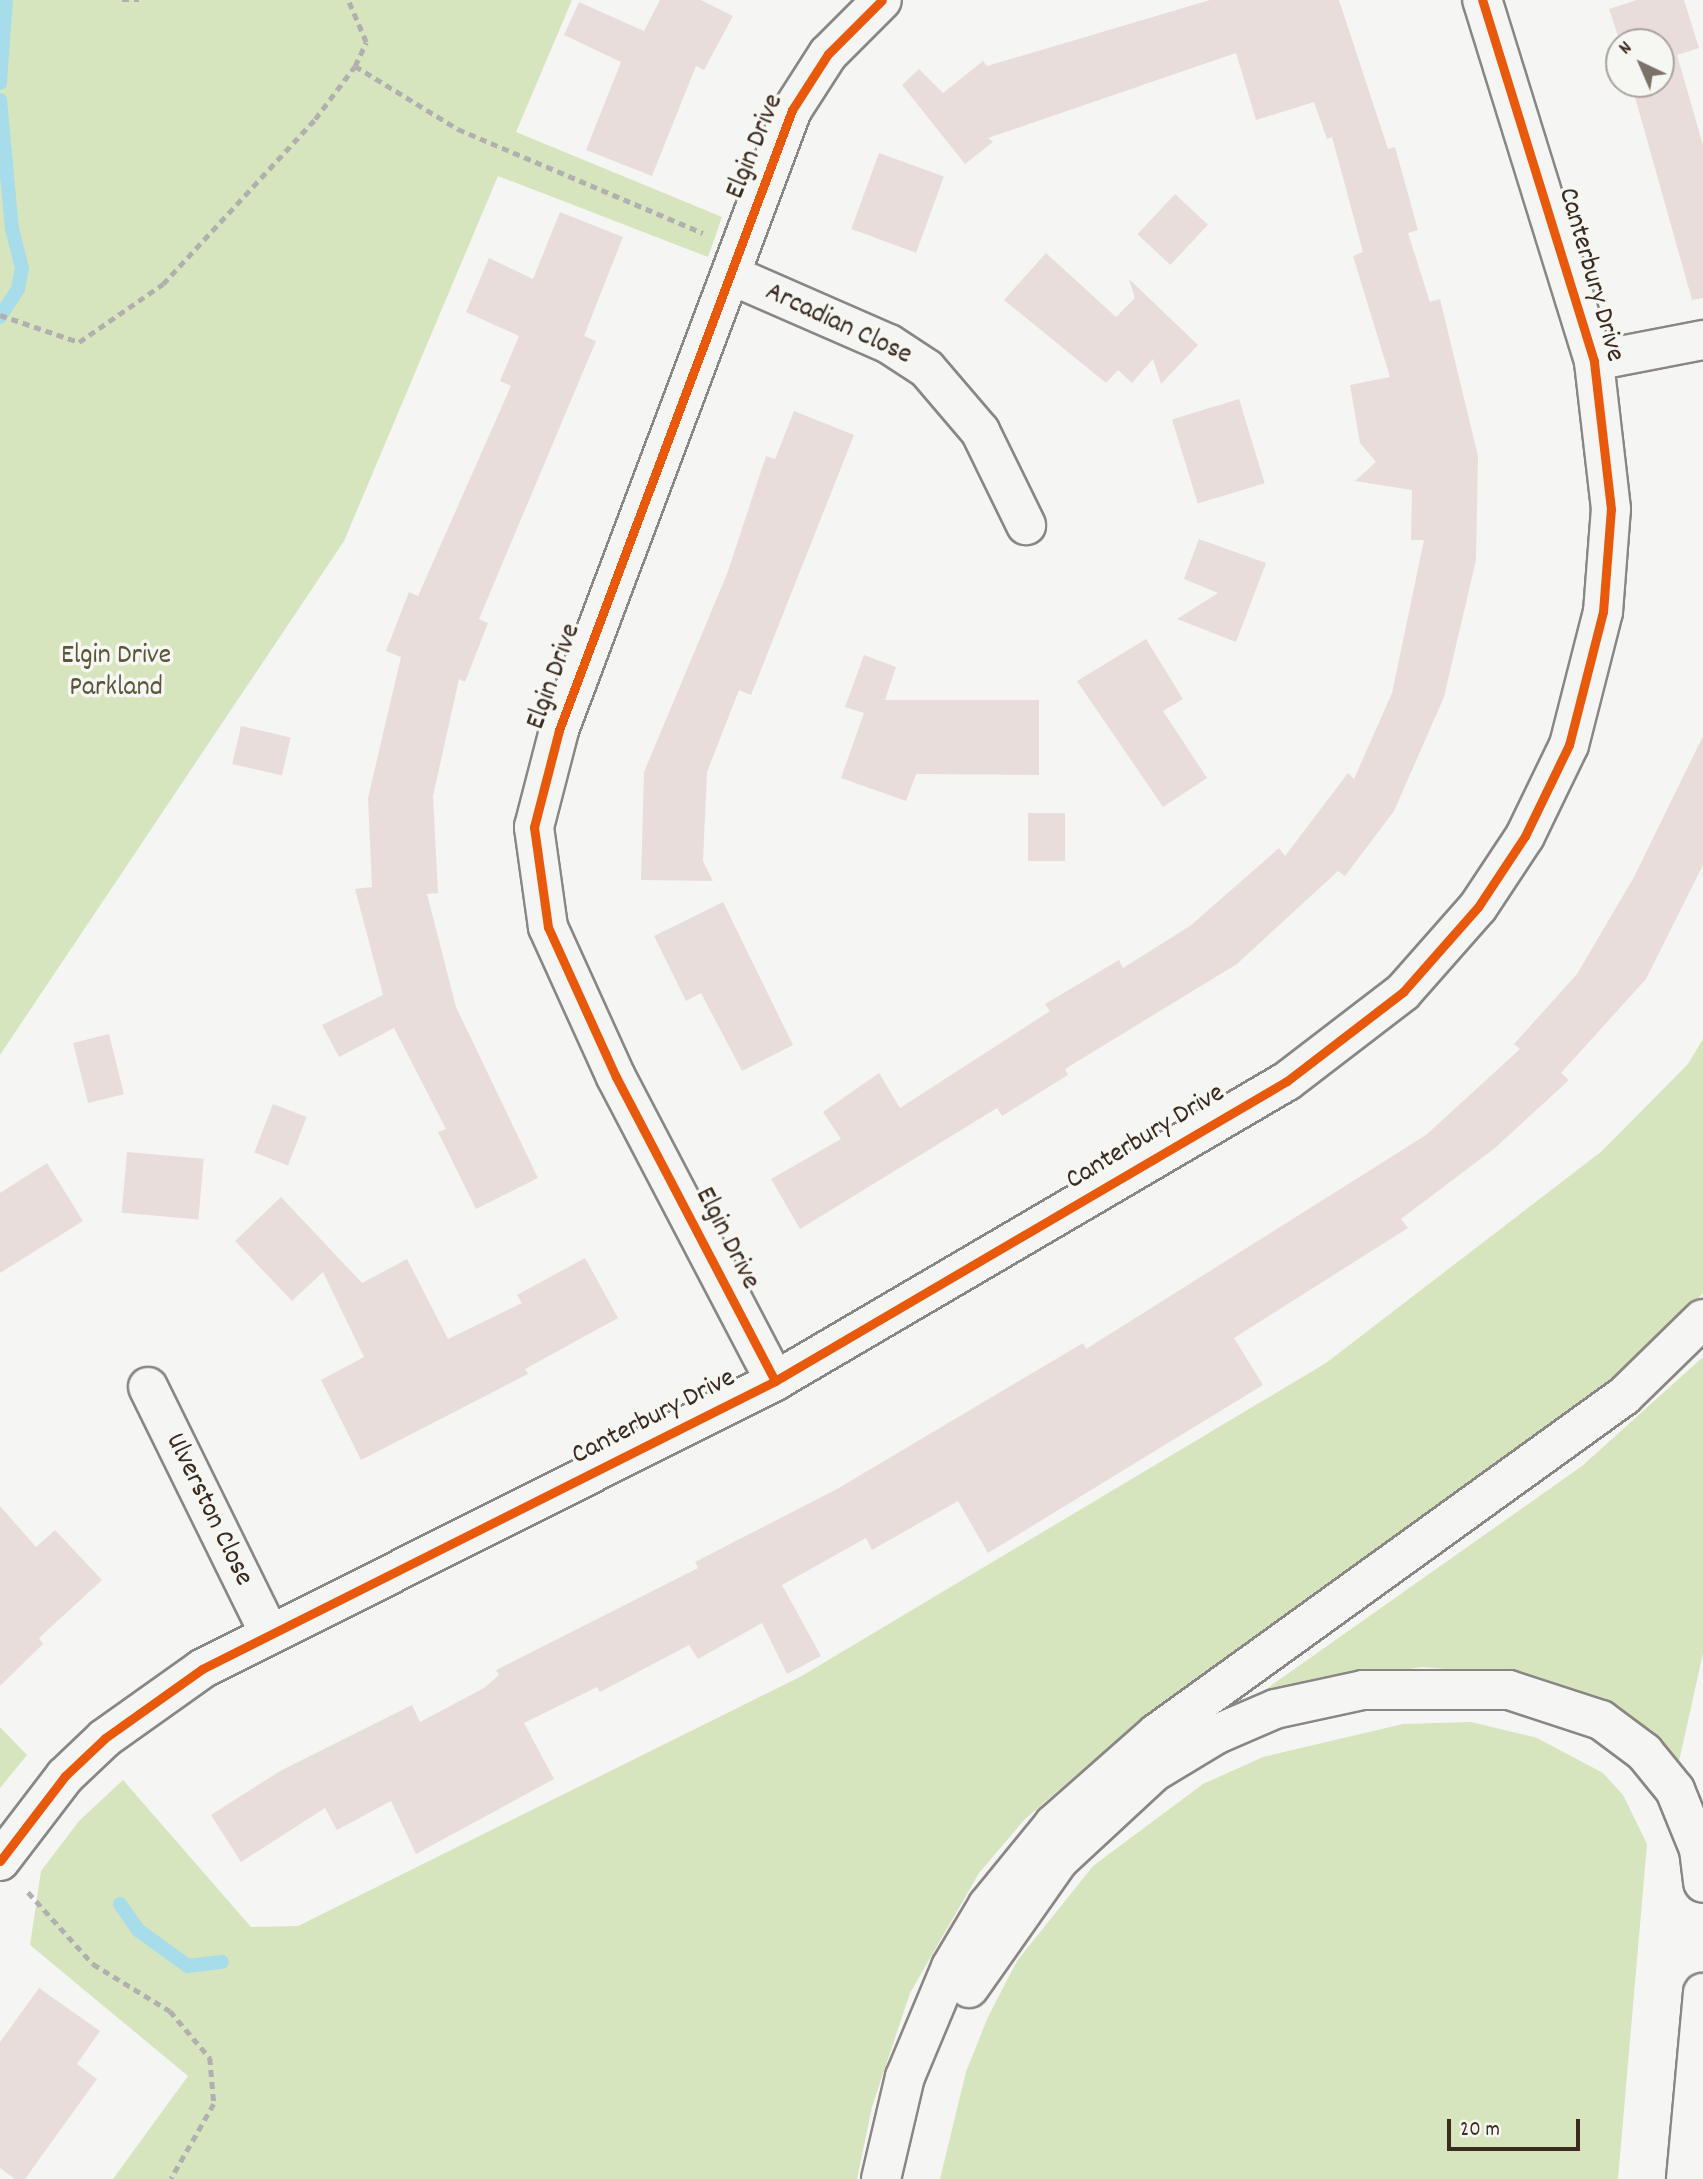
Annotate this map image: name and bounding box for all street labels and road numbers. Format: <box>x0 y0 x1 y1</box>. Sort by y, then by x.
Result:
street label: Elgin Drive <box>720 90 792 204</box>
street label: Canterbury Drive <box>1549 184 1631 366</box>
street label: Arcadian Close <box>759 276 917 374</box>
street label: Elgin Drive <box>520 620 590 734</box>
street label: Canterbury Drive <box>1061 1077 1231 1199</box>
street label: Elgin Drive <box>686 1182 766 1296</box>
street label: Canterbury Drive <box>567 1362 741 1474</box>
street label: Ulverston Close <box>157 1428 259 1592</box>

